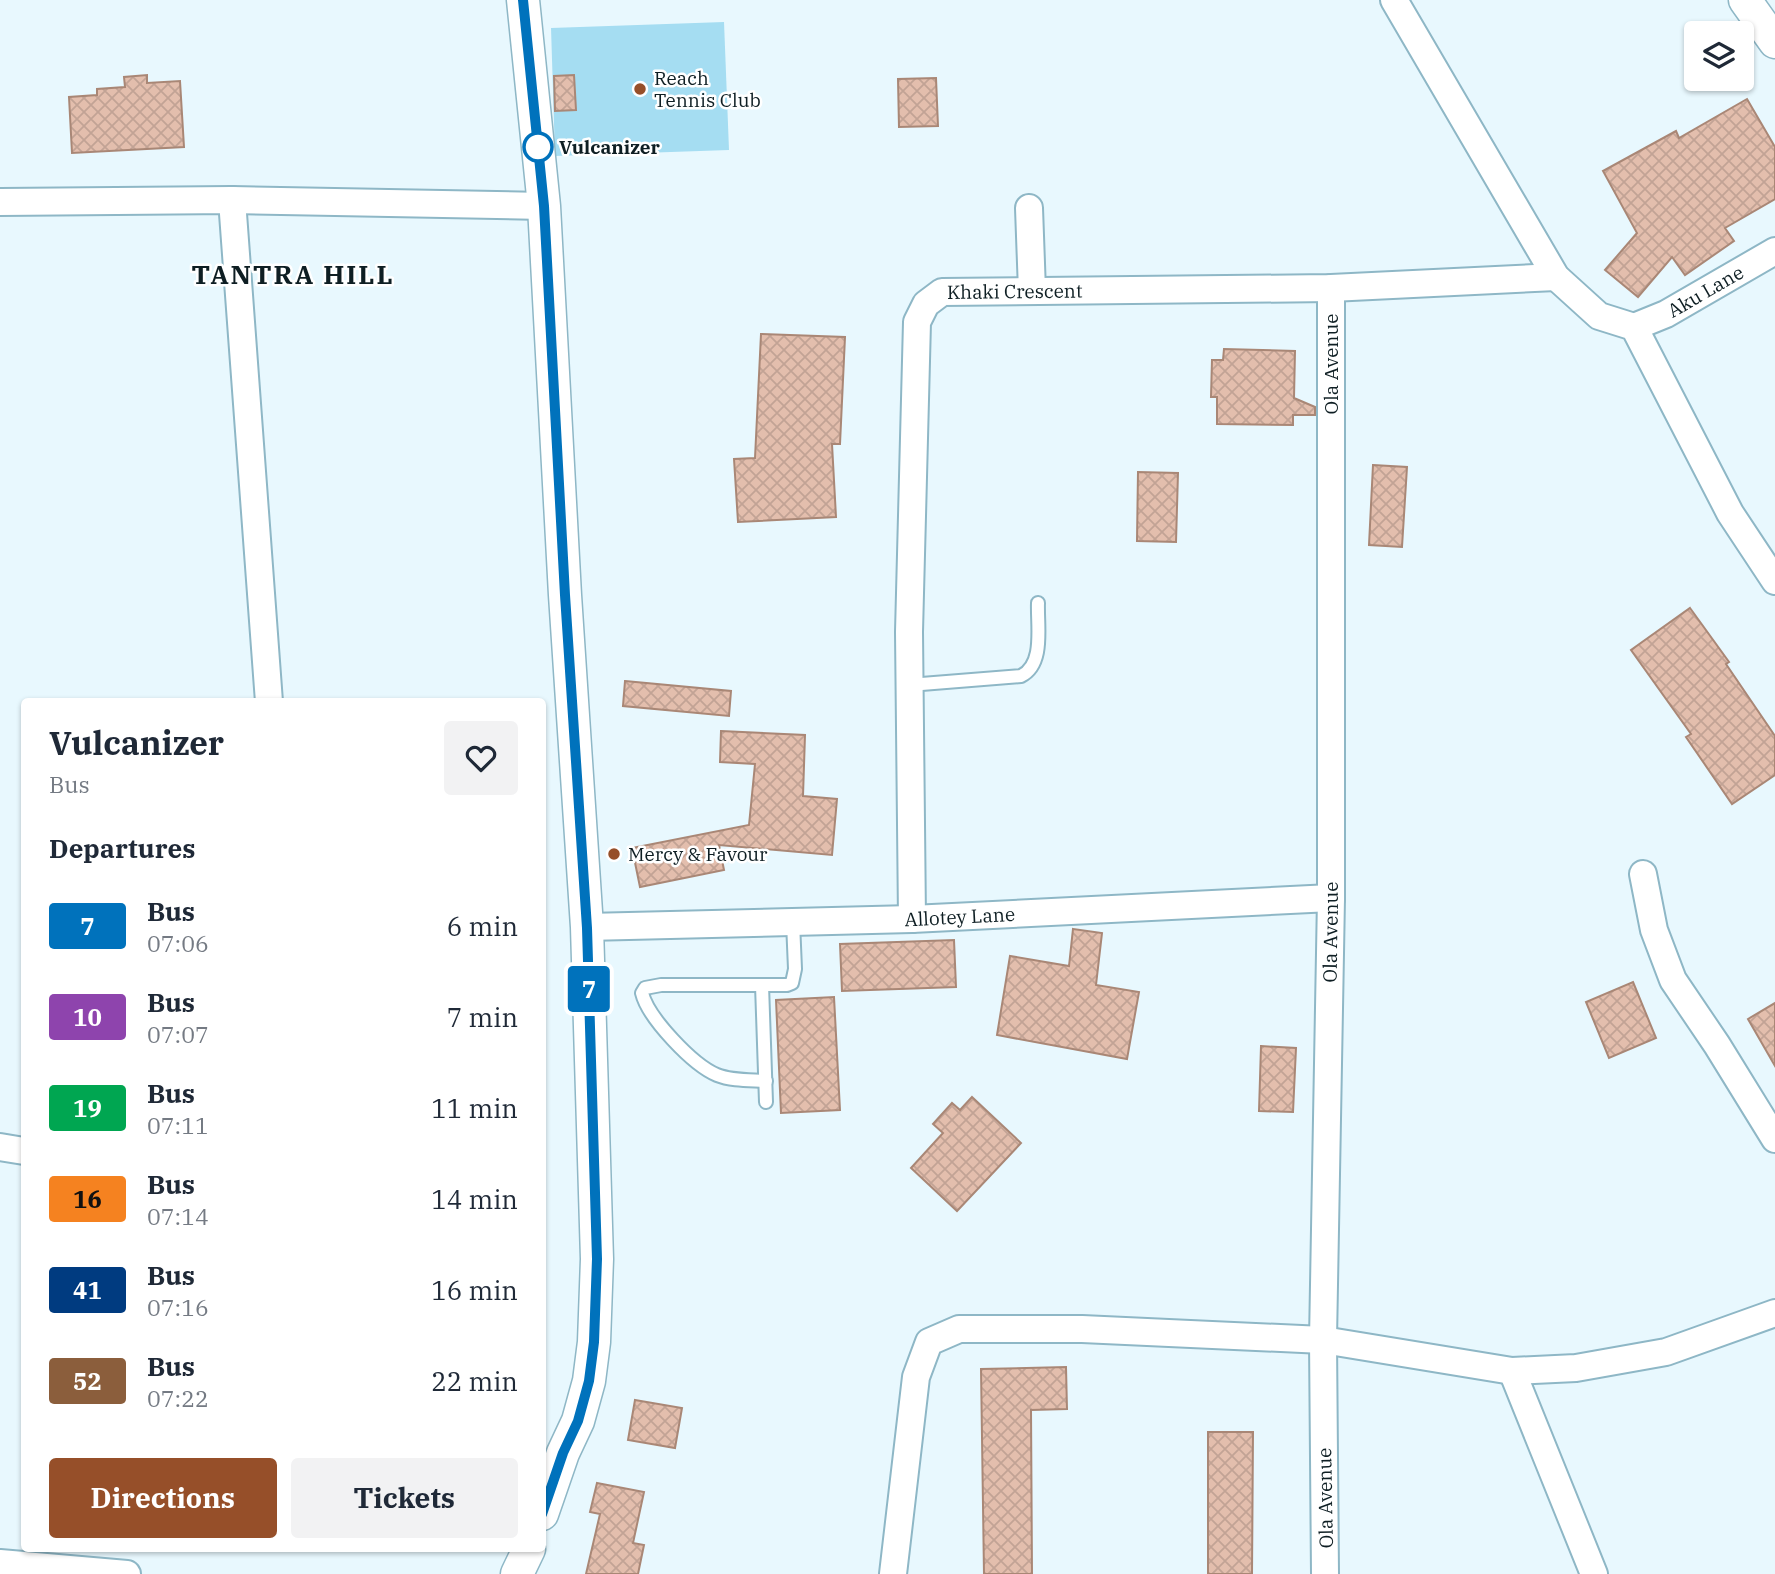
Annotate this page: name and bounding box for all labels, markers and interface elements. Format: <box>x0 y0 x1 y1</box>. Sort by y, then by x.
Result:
map controls <box>1684 21 1754 91</box>
button: layers <box>1684 21 1754 91</box>
place label: Reach Tennis Club <box>654 66 761 112</box>
marker: Reach Tennis Club <box>632 81 648 97</box>
marker: Vulcanizer <box>523 132 553 162</box>
place label: Vulcanizer <box>559 135 660 159</box>
district label: TANTRA HILL <box>191 257 395 291</box>
street label: Aku Lane <box>1663 260 1748 323</box>
street label: Khaki Crescent <box>947 279 1083 304</box>
street label: Ola Avenue <box>1319 314 1343 414</box>
text: Vulcanizer <box>49 721 224 764</box>
button: heart <box>444 721 518 795</box>
text: Bus <box>49 769 90 799</box>
text: Departures <box>49 831 195 865</box>
place label: Mercy & Favour <box>628 842 768 866</box>
marker: Mercy & Favour <box>606 846 622 862</box>
street label: Ola Avenue <box>1317 882 1343 983</box>
text: Bus <box>147 894 195 928</box>
street label: Allotey Lane <box>904 902 1016 931</box>
text: 6 min <box>447 909 518 943</box>
text: 7 <box>80 910 95 942</box>
text: 07:06 <box>147 928 209 958</box>
line badge: 7 <box>566 966 612 1012</box>
text: 7 <box>582 973 596 1005</box>
text: Bus <box>147 985 195 1019</box>
text: 7 min <box>447 1000 518 1034</box>
text: 10 <box>73 1001 102 1033</box>
text: 07:07 <box>147 1019 209 1049</box>
text: Bus <box>147 1076 195 1110</box>
text: 11 min <box>431 1091 518 1125</box>
text: 19 <box>73 1092 102 1124</box>
text: 07:11 <box>147 1110 209 1140</box>
text: Bus <box>147 1167 195 1201</box>
text: 14 min <box>431 1182 518 1216</box>
text: 16 <box>73 1183 102 1215</box>
text: 07:14 <box>147 1201 209 1231</box>
text: Bus <box>147 1258 195 1292</box>
text: 16 min <box>431 1273 518 1307</box>
text: 41 <box>73 1274 102 1306</box>
text: 07:16 <box>147 1292 209 1322</box>
text: Bus <box>147 1349 195 1383</box>
text: 22 min <box>431 1364 518 1398</box>
text: 52 <box>73 1365 102 1397</box>
text: 07:22 <box>147 1383 209 1413</box>
street label: Ola Avenue <box>1312 1447 1338 1549</box>
button: Directions <box>49 1458 277 1538</box>
button: Tickets <box>291 1458 518 1538</box>

